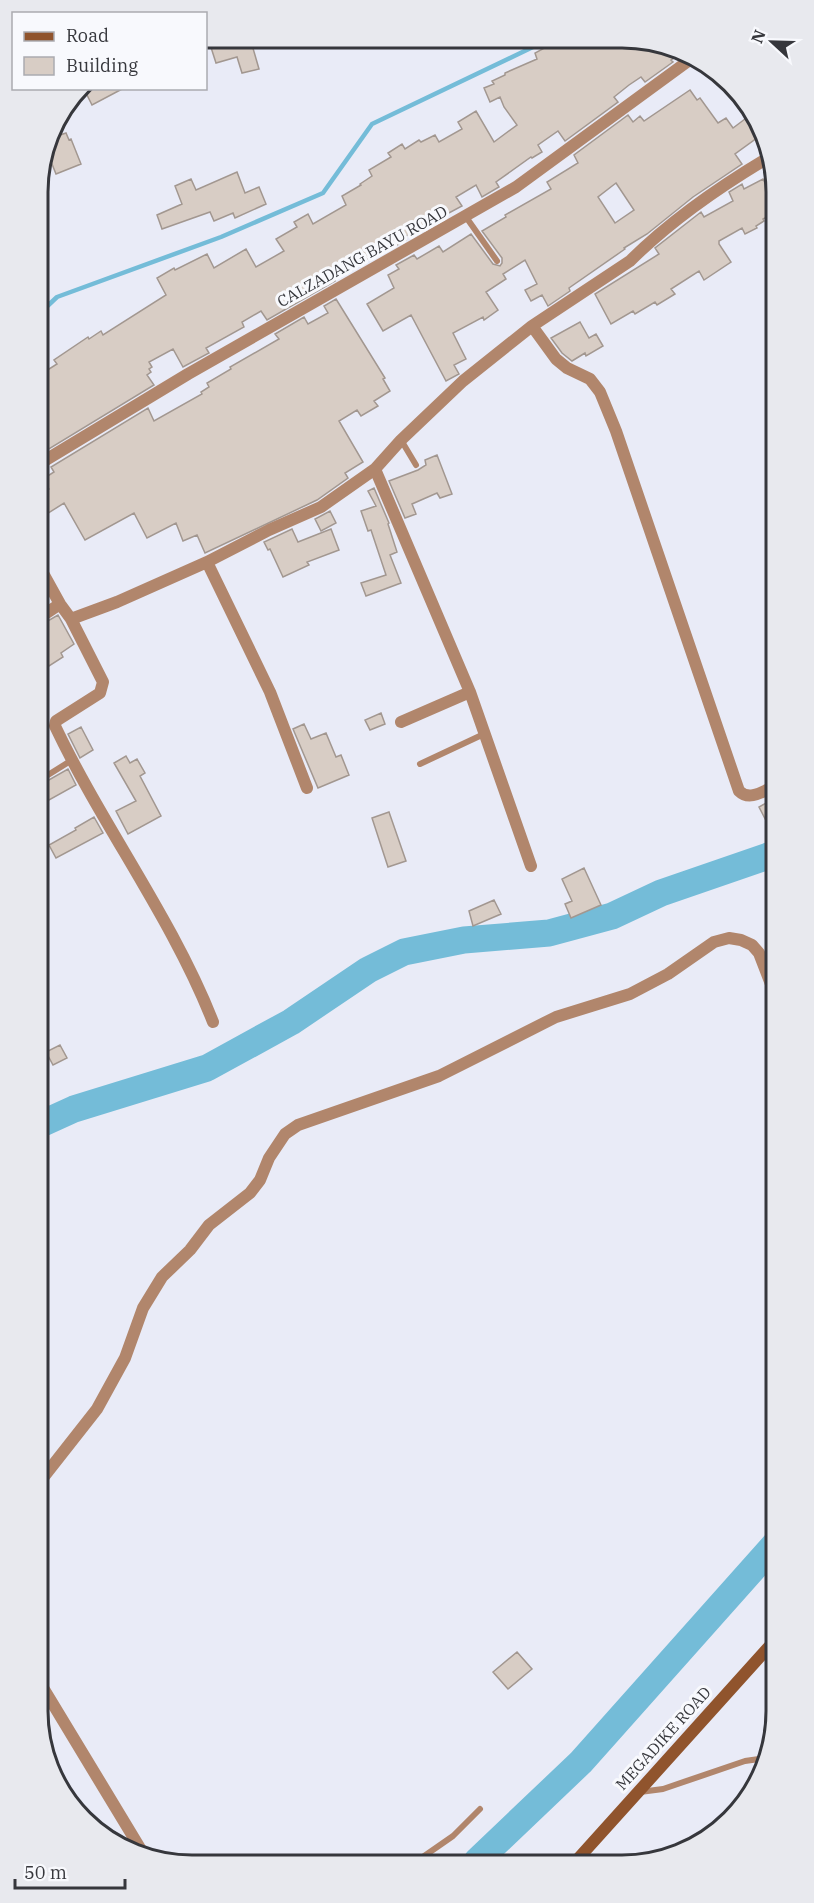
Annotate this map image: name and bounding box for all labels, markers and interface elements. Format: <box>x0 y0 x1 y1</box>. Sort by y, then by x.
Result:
legend <box>12 12 207 90</box>
north arrow <box>742 12 802 72</box>
text: Road <box>66 24 109 47</box>
text: N <box>746 27 770 46</box>
text: Building <box>66 54 138 77</box>
street label: CALZADANG BAYU ROAD <box>273 201 451 311</box>
street label: MEGADIKE ROAD <box>611 1682 715 1794</box>
scale bar <box>15 1852 124 1890</box>
text: 50 m <box>24 1861 67 1884</box>

